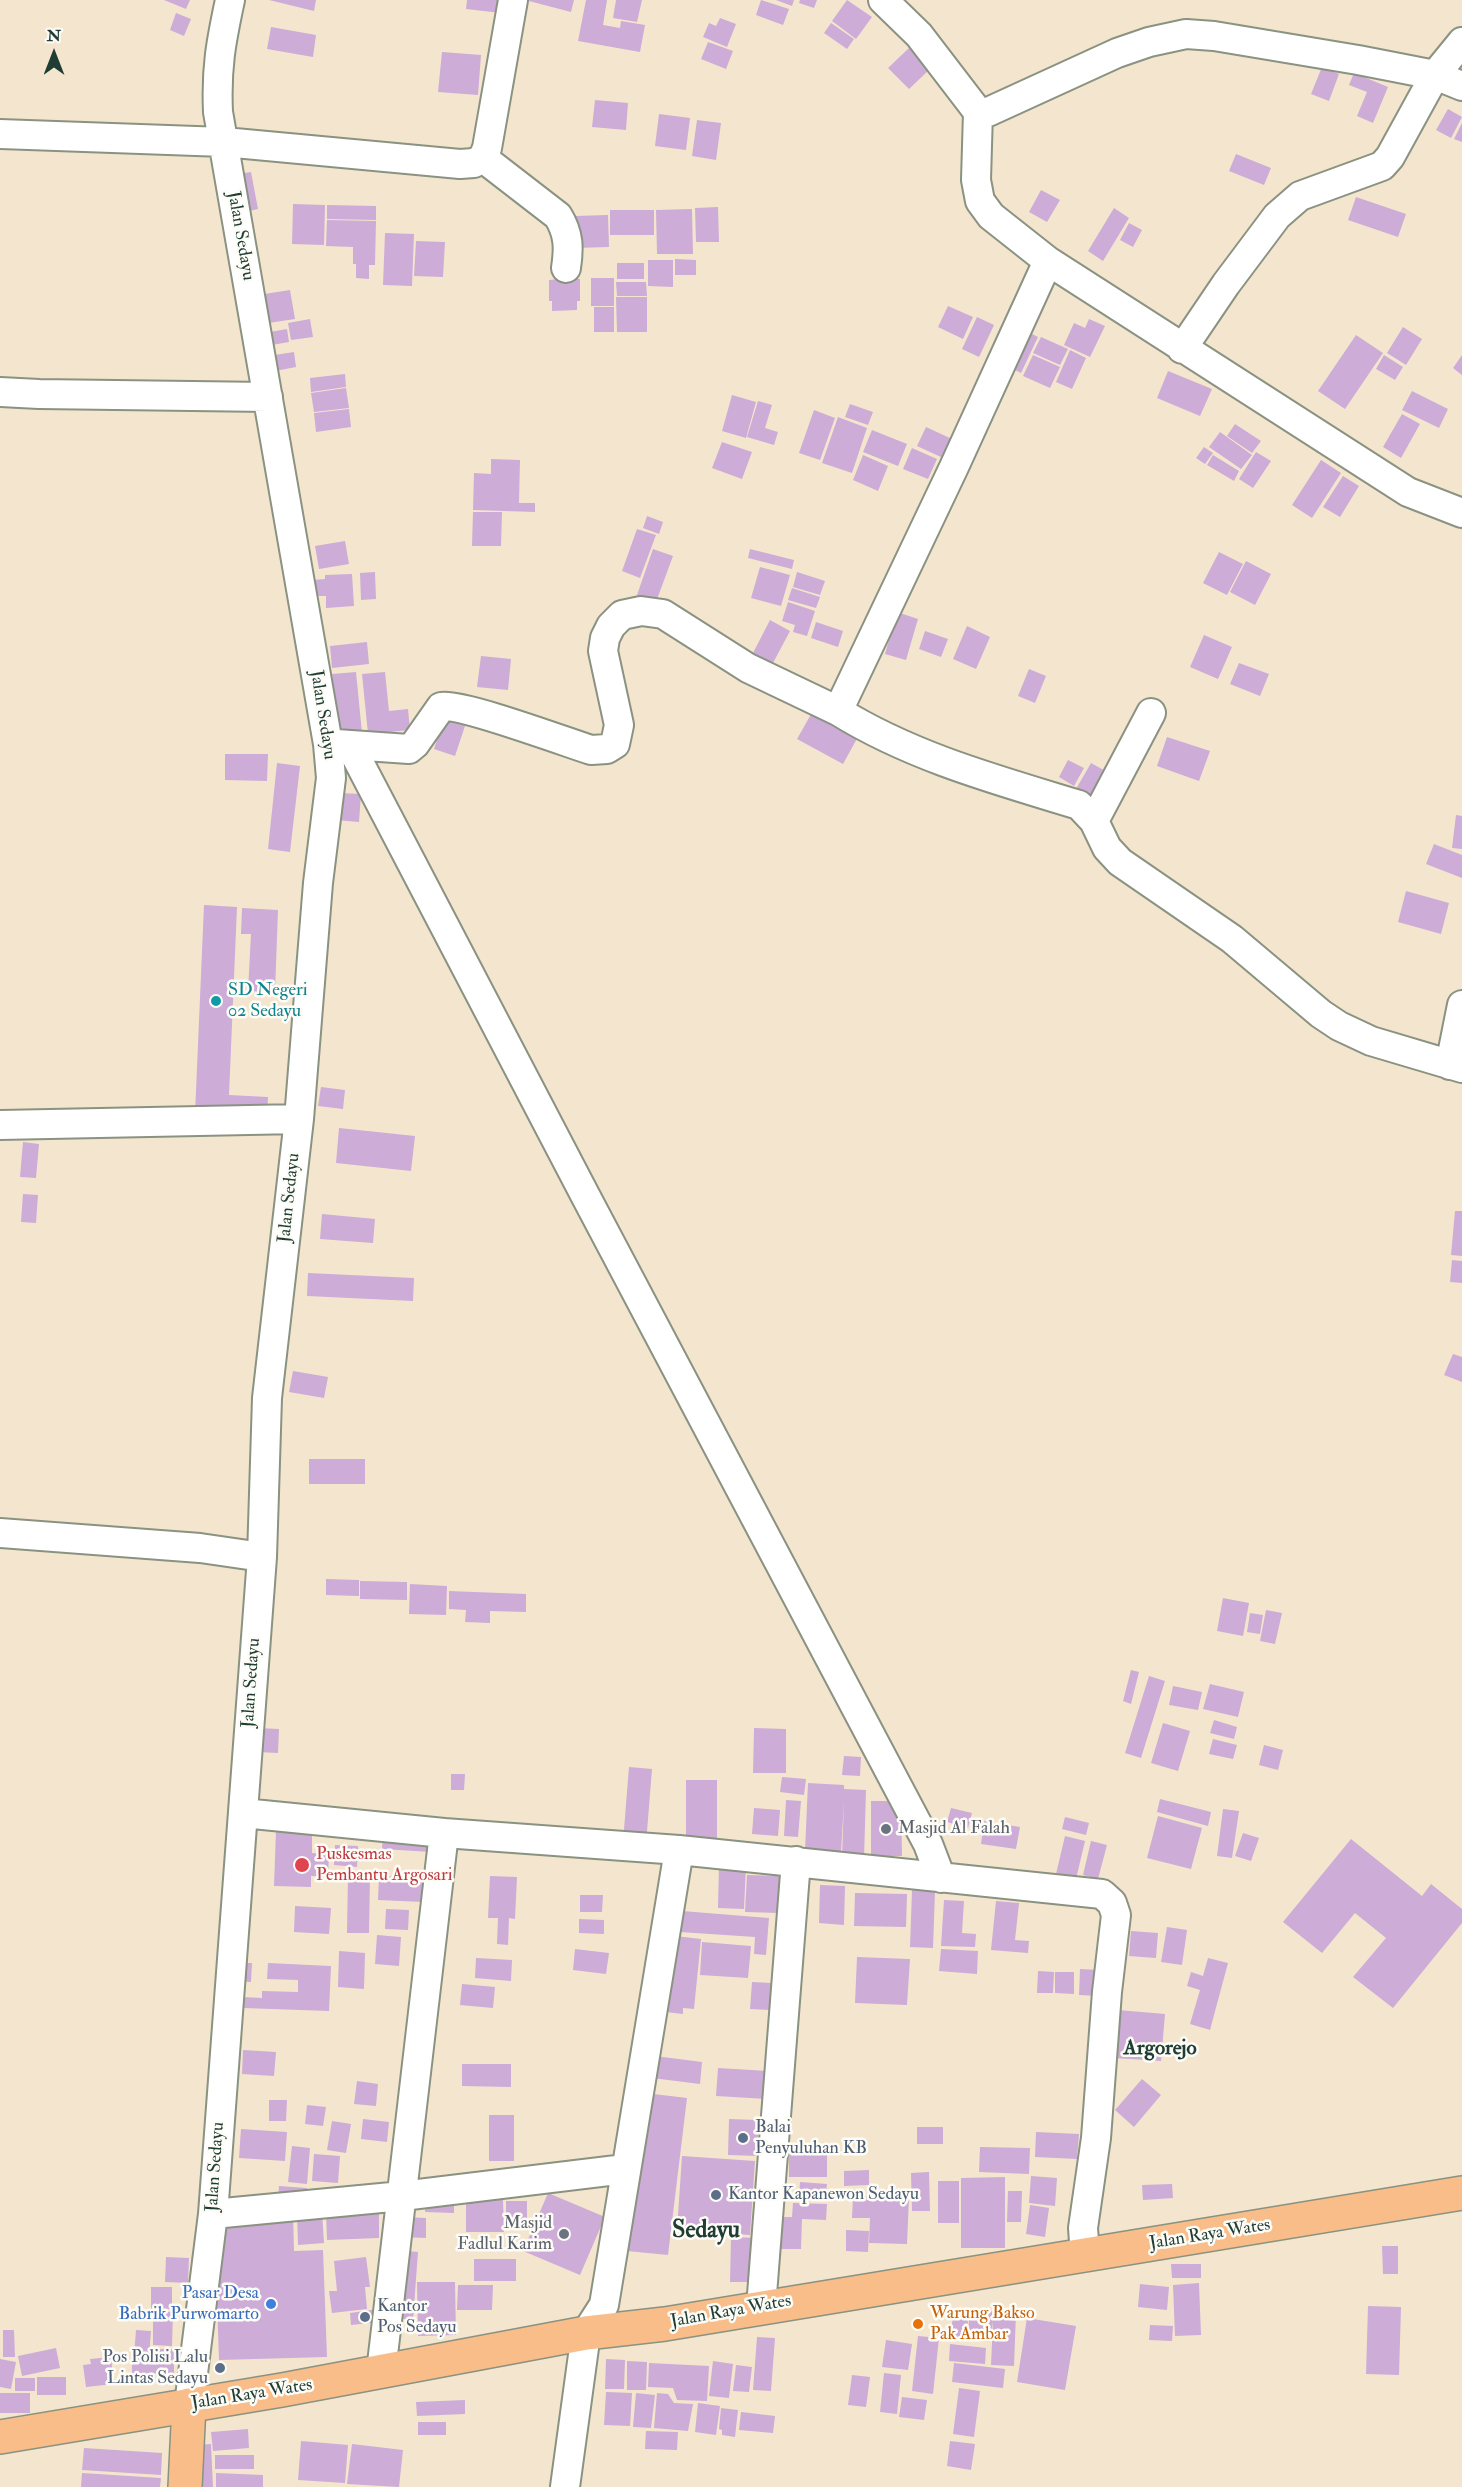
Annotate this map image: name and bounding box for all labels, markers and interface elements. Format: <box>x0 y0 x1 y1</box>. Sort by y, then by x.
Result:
north arrow <box>24 24 84 84</box>
text: N <box>47 26 61 46</box>
street label: Jalan Sedayu <box>222 190 258 282</box>
street label: Jalan Sedayu <box>304 669 340 761</box>
place label: SD Negeri 02 Sedayu <box>228 980 308 1022</box>
marker: SD Negeri 02 Sedayu <box>209 994 223 1008</box>
street label: Jalan Sedayu <box>275 1152 305 1244</box>
street label: Jalan Sedayu <box>238 1637 266 1729</box>
place label: Masjid Al Falah <box>898 1818 1010 1840</box>
marker: Masjid Al Falah <box>879 1822 893 1836</box>
place label: Puskesmas Pembantu Argosari <box>316 1844 452 1886</box>
marker: Puskesmas Pembantu Argosari <box>293 1856 311 1874</box>
district label: Argorejo <box>1123 2036 1197 2062</box>
place label: Balai Penyuluhan KB <box>755 2117 867 2160</box>
street label: Jalan Sedayu <box>202 2121 230 2213</box>
marker: Balai Penyuluhan KB <box>736 2131 750 2145</box>
place label: Kantor Kapanewon Sedayu <box>728 2184 919 2206</box>
marker: Kantor Kapanewon Sedayu <box>709 2188 723 2202</box>
place label: Masjid Fadlul Karim <box>457 2213 552 2256</box>
street label: Jalan Raya Wates <box>1148 2215 1272 2255</box>
district label: Sedayu <box>672 2218 740 2246</box>
marker: Masjid Fadlul Karim <box>557 2227 571 2241</box>
place label: Pasar Desa Babrik Purwomarto <box>118 2283 259 2326</box>
street label: Jalan Raya Wates <box>669 2291 793 2333</box>
place label: Kantor Pos Sedayu <box>377 2296 456 2338</box>
marker: Pasar Desa Babrik Purwomarto <box>264 2297 278 2311</box>
place label: Warung Bakso Pak Ambar <box>930 2303 1035 2346</box>
marker: Kantor Pos Sedayu <box>358 2310 372 2324</box>
marker: Warung Bakso Pak Ambar <box>911 2317 925 2331</box>
place label: Pos Polisi Lalu Lintas Sedayu <box>102 2347 208 2390</box>
marker: Pos Polisi Lalu Lintas Sedayu <box>213 2361 227 2375</box>
street label: Jalan Raya Wates <box>190 2375 314 2415</box>

